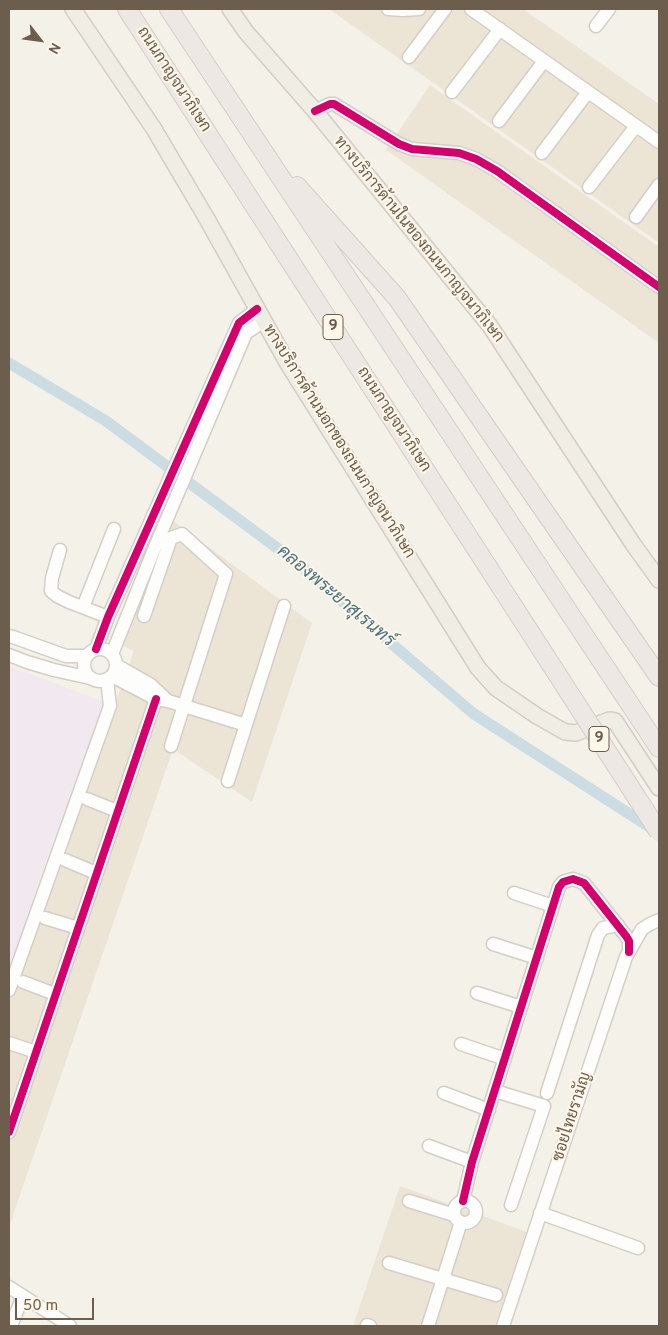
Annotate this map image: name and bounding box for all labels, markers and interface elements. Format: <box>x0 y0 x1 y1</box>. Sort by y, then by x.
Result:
north arrow <box>15 15 65 65</box>
street label: ถนนกาญจนาภิเษก <box>132 24 214 136</box>
text: N <box>44 39 63 56</box>
street label: ทางบริการด้านในของถนนกาญจนาภิเษก <box>329 133 507 347</box>
road number: 9 <box>323 314 343 340</box>
street label: ทางบริการด้านนอกของถนนกาญจนาภิเษก <box>258 321 418 563</box>
street label: ถนนกาญจนาภิเษก <box>352 364 434 476</box>
water label: คลองพระยาสุเรนทร์ <box>272 541 398 653</box>
road number: 9 <box>589 726 609 752</box>
street label: ซอยไทยรามัญ <box>550 1070 596 1164</box>
scale bar <box>18 1288 96 1320</box>
text: 50 m <box>23 1297 58 1316</box>

